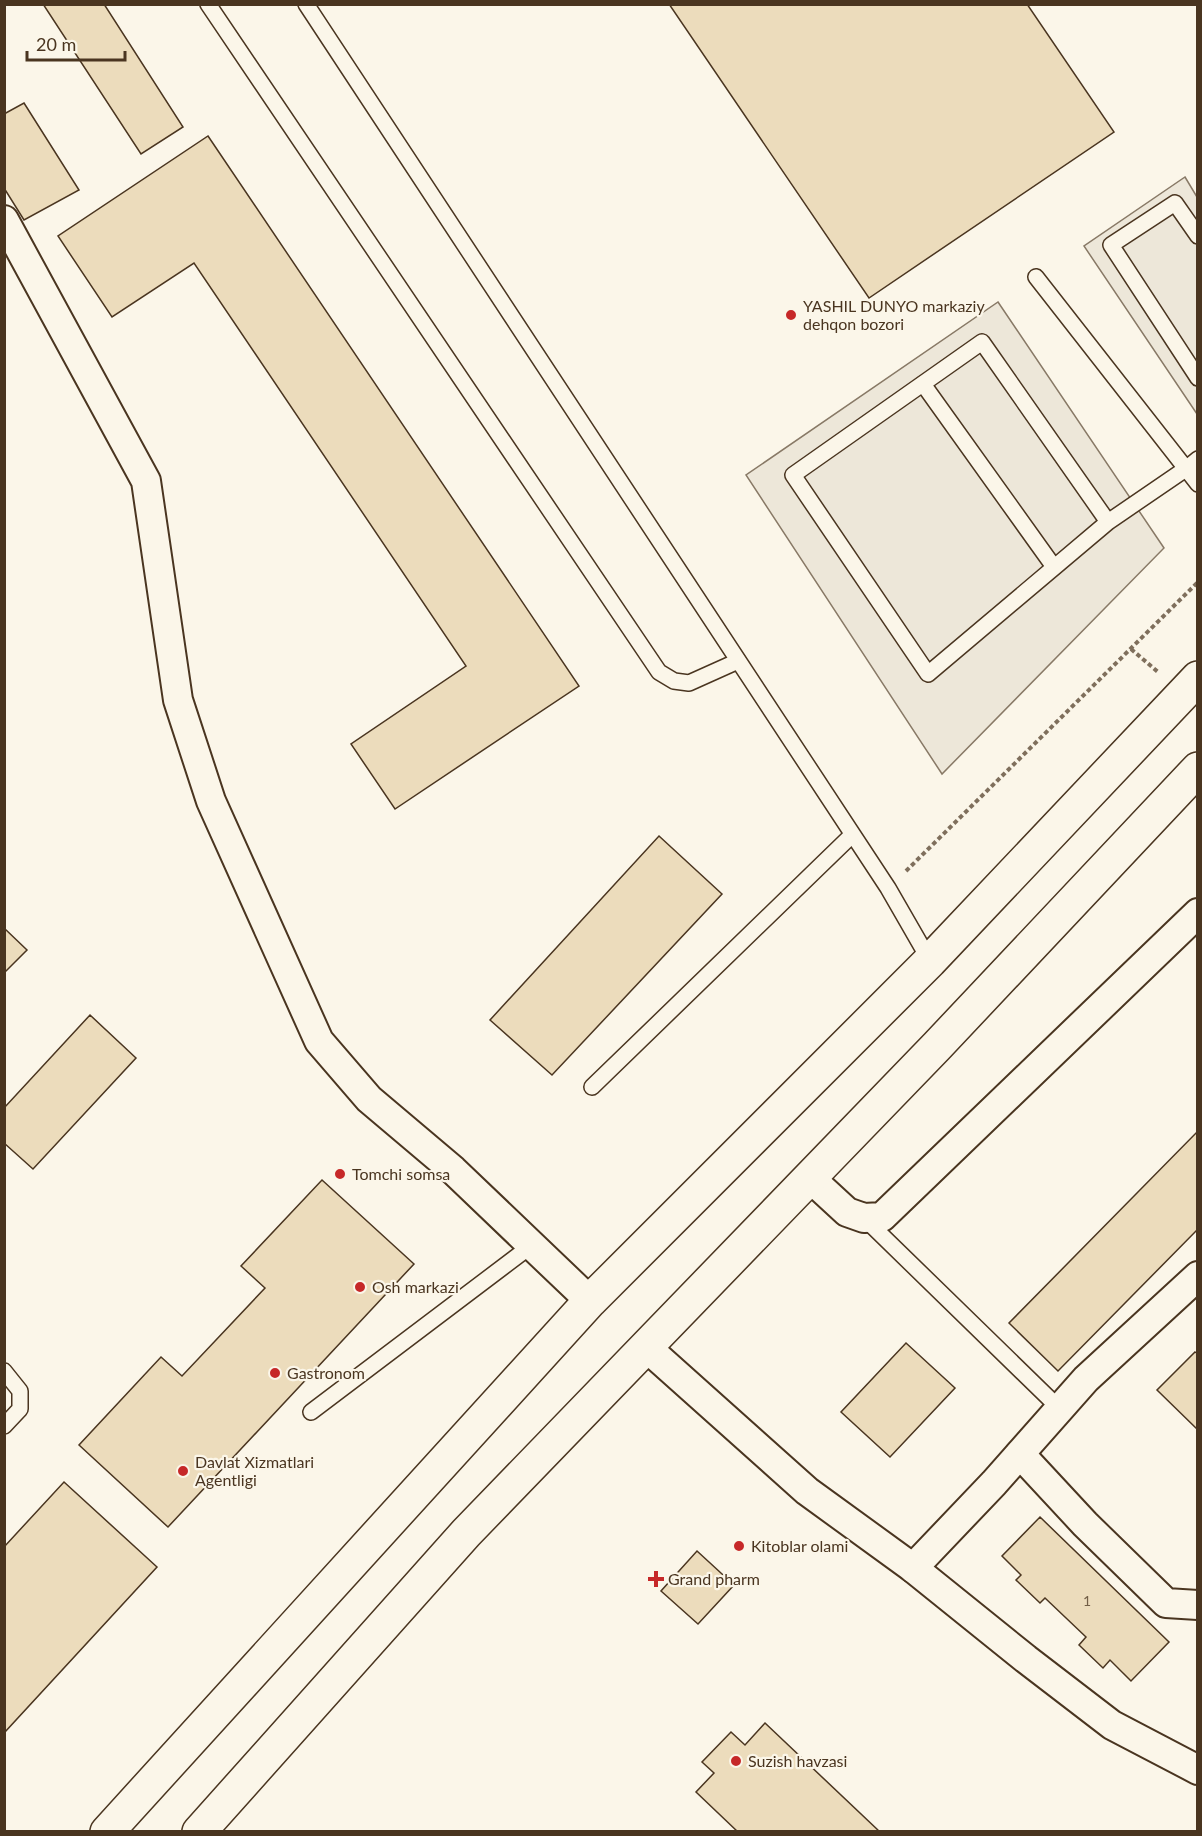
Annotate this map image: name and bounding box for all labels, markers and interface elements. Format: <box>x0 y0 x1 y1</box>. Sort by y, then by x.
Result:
scale bar <box>27 24 124 62</box>
text: 20 m <box>36 33 76 55</box>
place label: YASHIL DUNYO markaziy dehqon bozori <box>803 296 985 333</box>
marker: YASHIL DUNYO markaziy dehqon bozori <box>784 308 798 322</box>
place label: Tomchi somsa <box>352 1164 450 1183</box>
marker: Tomchi somsa <box>333 1167 347 1181</box>
place label: Osh markazi <box>372 1277 459 1296</box>
marker: Osh markazi <box>353 1280 367 1294</box>
place label: Gastronom <box>287 1363 365 1382</box>
marker: Gastronom <box>268 1366 282 1380</box>
place label: Davlat Xizmatlari Agentligi <box>195 1452 314 1489</box>
marker: Davlat Xizmatlari Agentligi <box>176 1464 190 1478</box>
place label: Kitoblar olami <box>751 1536 848 1555</box>
marker: Kitoblar olami <box>732 1539 746 1553</box>
place label: Grand pharm <box>668 1569 760 1588</box>
marker: Grand pharm <box>649 1572 663 1586</box>
house number: 1 <box>1083 1592 1091 1609</box>
place label: Suzish havzasi <box>748 1751 847 1770</box>
marker: Suzish havzasi <box>729 1754 743 1768</box>

